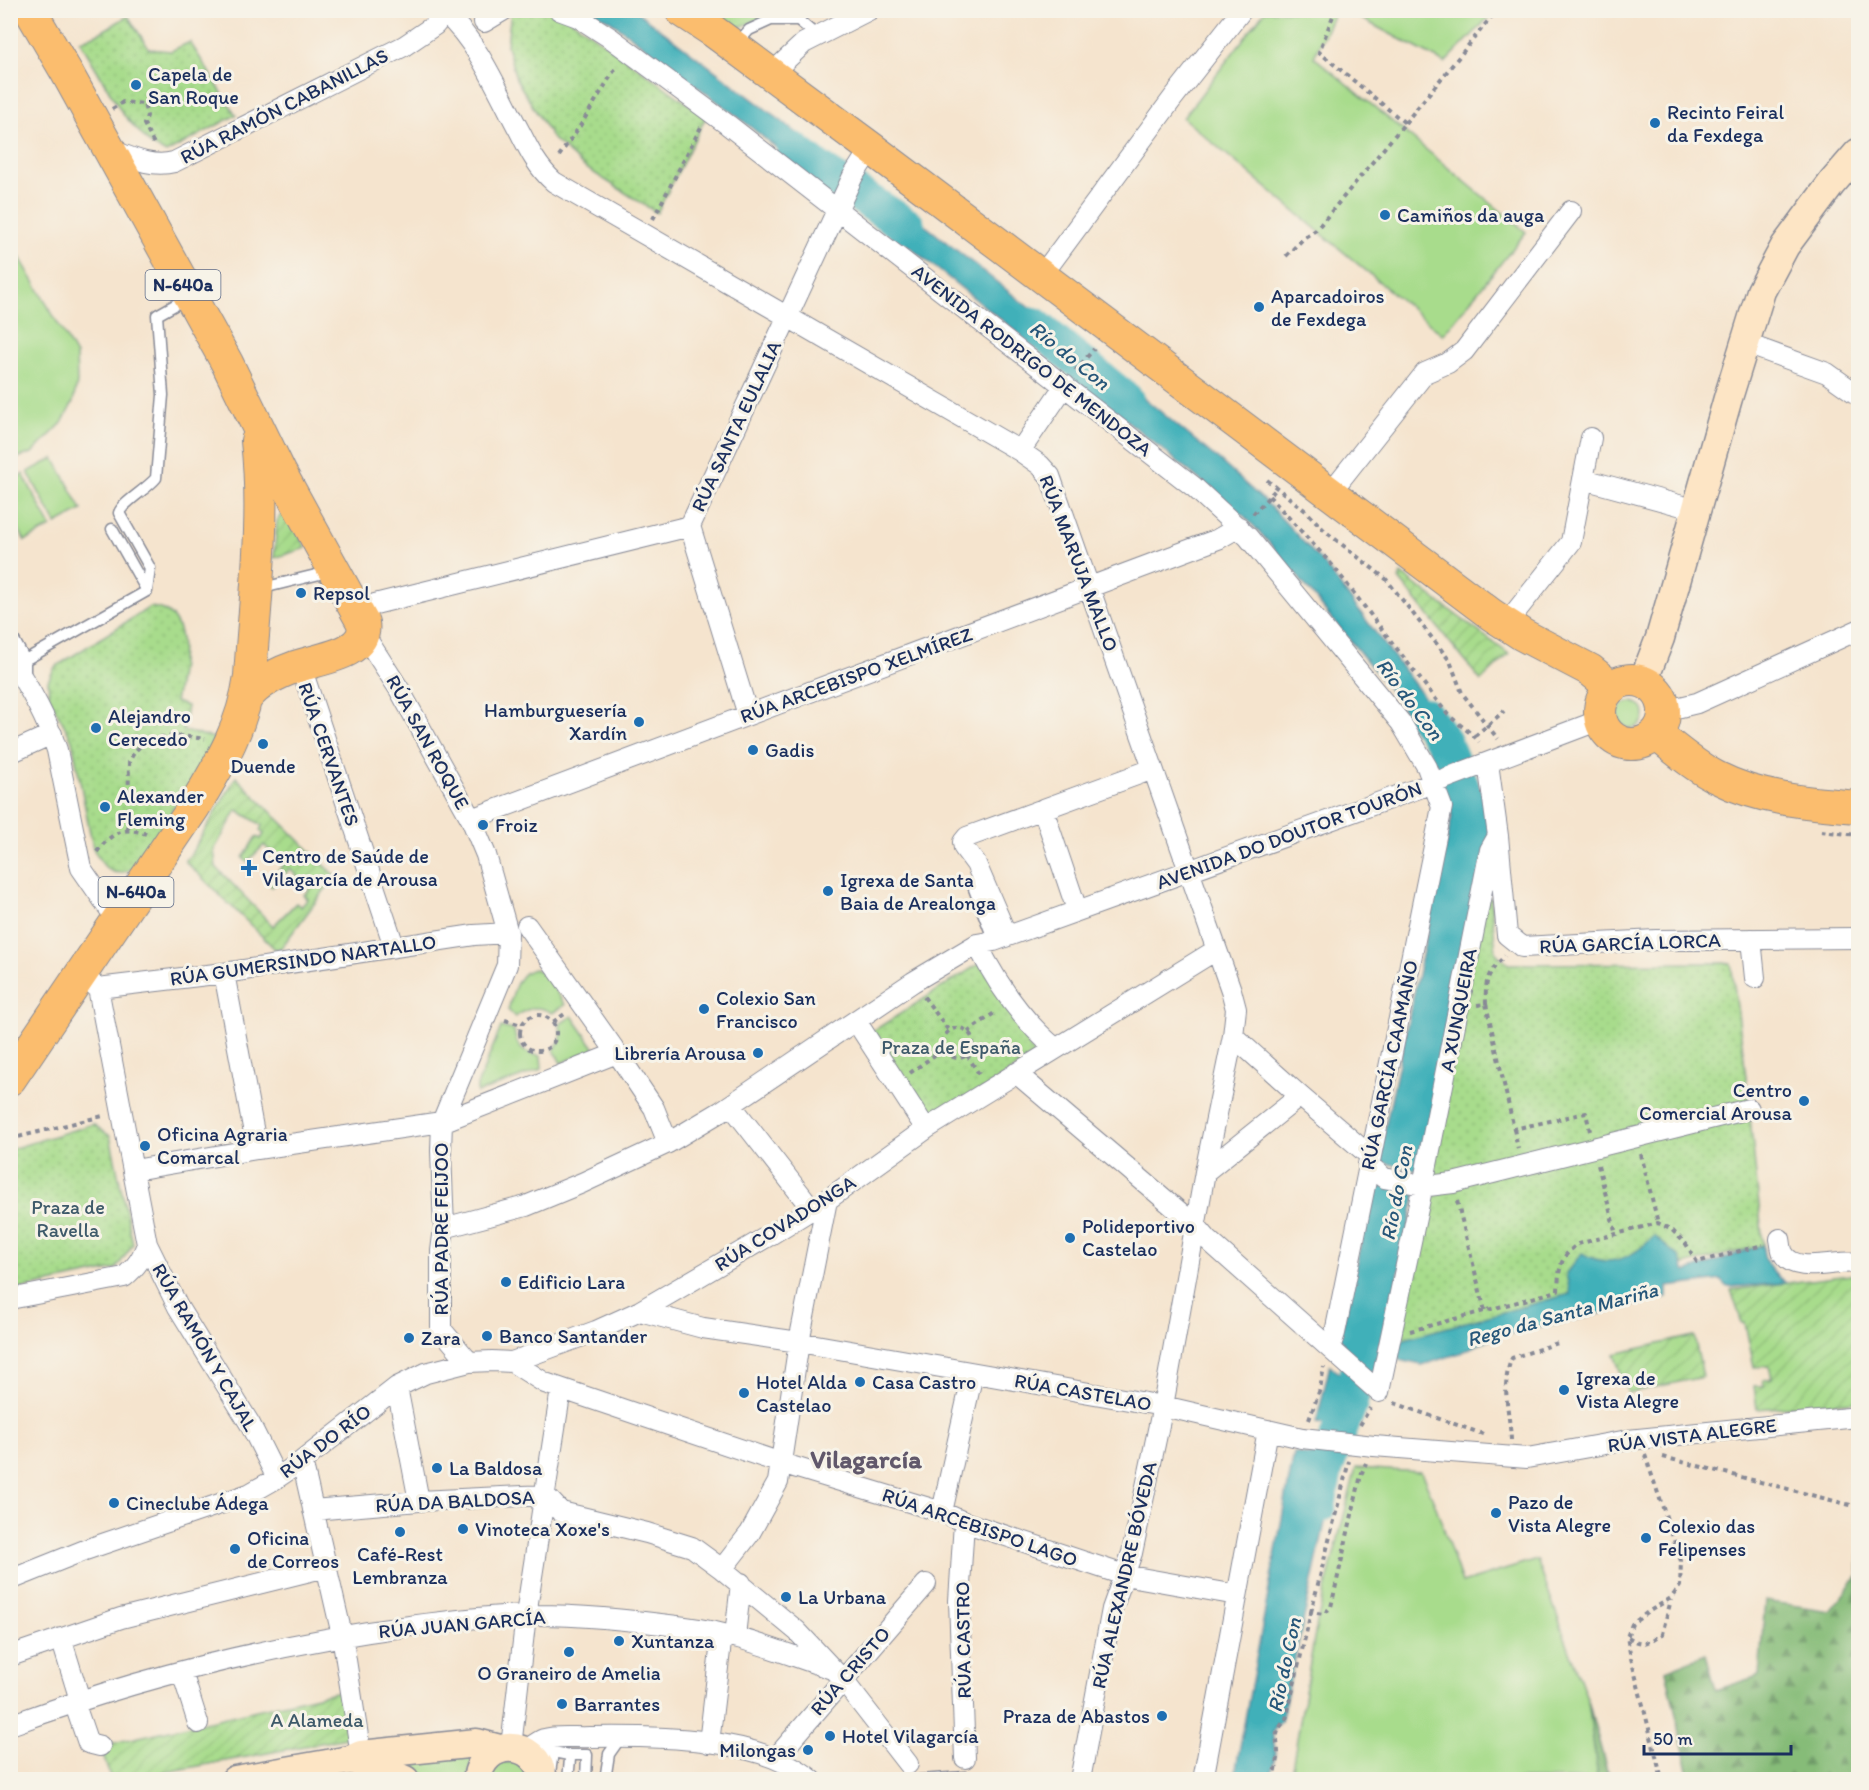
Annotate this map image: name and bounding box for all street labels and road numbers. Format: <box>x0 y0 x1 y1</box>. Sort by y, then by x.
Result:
street label: RÚA RAMÓN CABANILLAS <box>176 43 392 169</box>
street label: AVENIDA RODRIGO DE MENDOZA <box>907 259 1157 461</box>
road number: N-640a <box>146 270 220 300</box>
street label: RÚA SANTA EULALIA <box>686 336 786 515</box>
street label: RÚA MARUJA MALLO <box>1034 471 1124 655</box>
street label: RÚA ARCEBISPO XELMÍREZ <box>737 622 976 728</box>
street label: RÚA SAN ROQUE <box>381 671 475 813</box>
street label: RÚA CERVANTES <box>293 679 365 829</box>
street label: AVENIDA DO DOUTOR TOURÓN <box>1153 776 1425 894</box>
road number: N-640a <box>98 877 174 907</box>
street label: RÚA GARCÍA LORCA <box>1539 928 1721 958</box>
street label: RÚA GUMERSINDO NARTALLO <box>168 929 438 991</box>
street label: A XUNQUEIRA <box>1434 946 1482 1074</box>
street label: RÚA GARCÍA CAAMAÑO <box>1355 958 1423 1172</box>
street label: RÚA PADRE FEIJOO <box>429 1143 453 1315</box>
street label: RÚA COVADONGA <box>710 1170 860 1276</box>
street label: RÚA RAMÓN Y CAJAL <box>147 1259 263 1435</box>
street label: RÚA CASTELAO <box>1013 1368 1153 1416</box>
street label: RÚA DO RÍO <box>275 1399 375 1483</box>
street label: RÚA VISTA ALEGRE <box>1606 1413 1778 1457</box>
street label: RÚA ALEXANDRE BÓVEDA <box>1086 1459 1162 1691</box>
street label: RÚA ARCEBISPO LAGO <box>879 1482 1081 1572</box>
street label: RÚA DA BALDOSA <box>375 1485 535 1517</box>
street label: RÚA CASTRO <box>950 1581 976 1699</box>
street label: RÚA JUAN GARCÍA <box>377 1605 547 1643</box>
street label: RÚA CRISTO <box>805 1622 895 1720</box>

